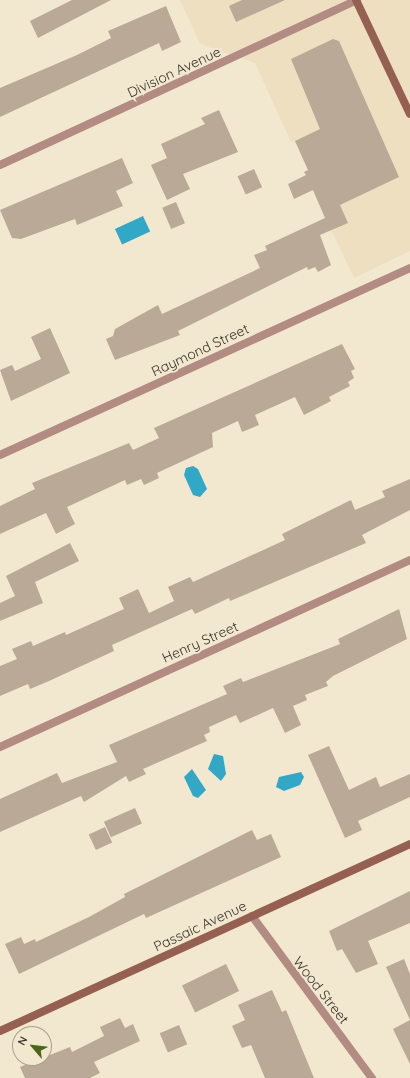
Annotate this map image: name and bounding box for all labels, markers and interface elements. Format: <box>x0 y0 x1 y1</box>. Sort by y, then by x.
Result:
street label: Division Avenue <box>125 43 223 101</box>
street label: Raymond Street <box>149 320 251 380</box>
street label: Henry Street <box>159 618 241 666</box>
street label: Passaic Avenue <box>151 897 249 955</box>
street label: Wood Street <box>290 953 352 1027</box>
north arrow <box>12 1026 52 1066</box>
text: N <box>14 1034 30 1048</box>

